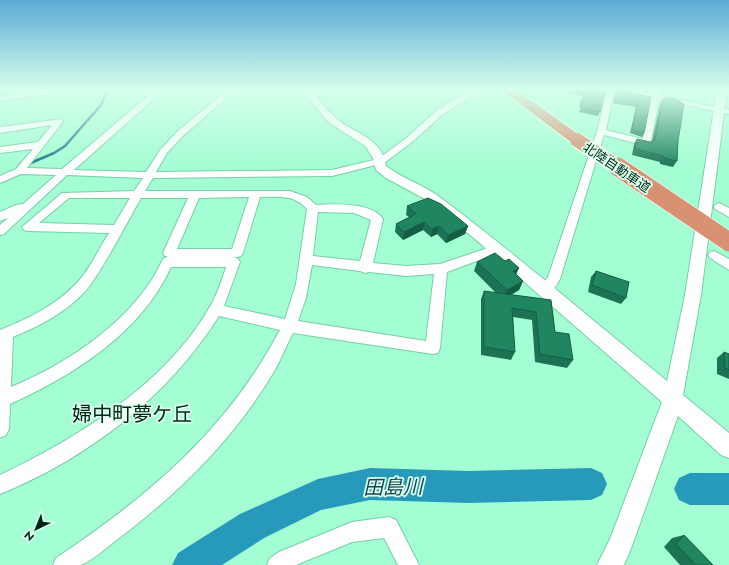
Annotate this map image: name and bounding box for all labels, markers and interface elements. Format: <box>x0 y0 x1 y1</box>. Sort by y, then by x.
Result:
street label: 北陸自動車道 <box>579 138 654 197</box>
district label: 婦中町夢ケ丘 <box>72 400 192 429</box>
water label: 田島川 <box>363 472 425 503</box>
north arrow <box>16 509 56 549</box>
text: N <box>21 527 38 545</box>

